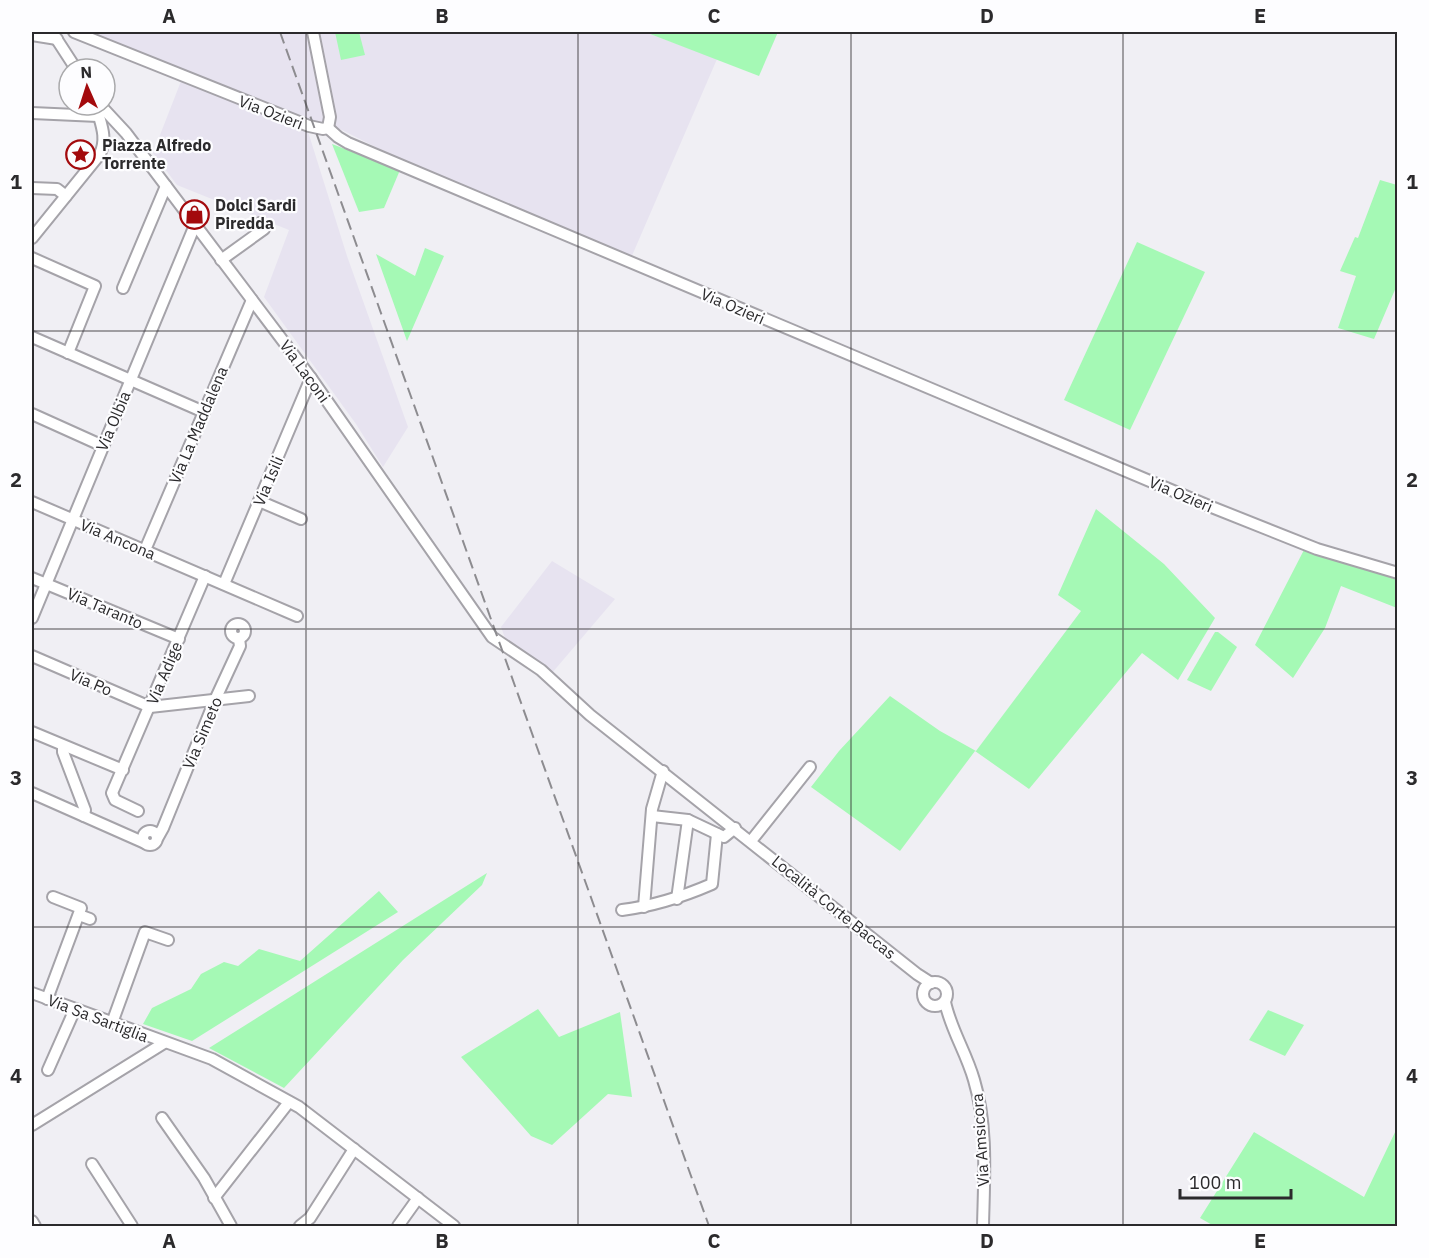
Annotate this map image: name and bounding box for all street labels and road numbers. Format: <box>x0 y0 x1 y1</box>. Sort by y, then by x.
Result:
street label: Via Ozieri <box>236 91 306 133</box>
street label: Via Ozieri <box>698 284 768 328</box>
street label: Via Laconi <box>276 336 334 406</box>
street label: Via La Maddalena <box>164 363 232 487</box>
street label: Via Olbia <box>91 387 135 454</box>
street label: Via Isili <box>249 453 287 509</box>
street label: Via Ozieri <box>1146 472 1216 516</box>
street label: Via Ancona <box>77 514 159 564</box>
street label: Via Taranto <box>64 583 146 633</box>
street label: Via Adige <box>142 638 186 708</box>
street label: Via Po <box>67 664 115 700</box>
street label: Via Simeto <box>178 694 226 772</box>
street label: Località Corte Baccas <box>768 851 900 963</box>
street label: Via Sa Sartiglia <box>45 990 152 1047</box>
street label: Via Amsicora <box>967 1092 993 1187</box>

